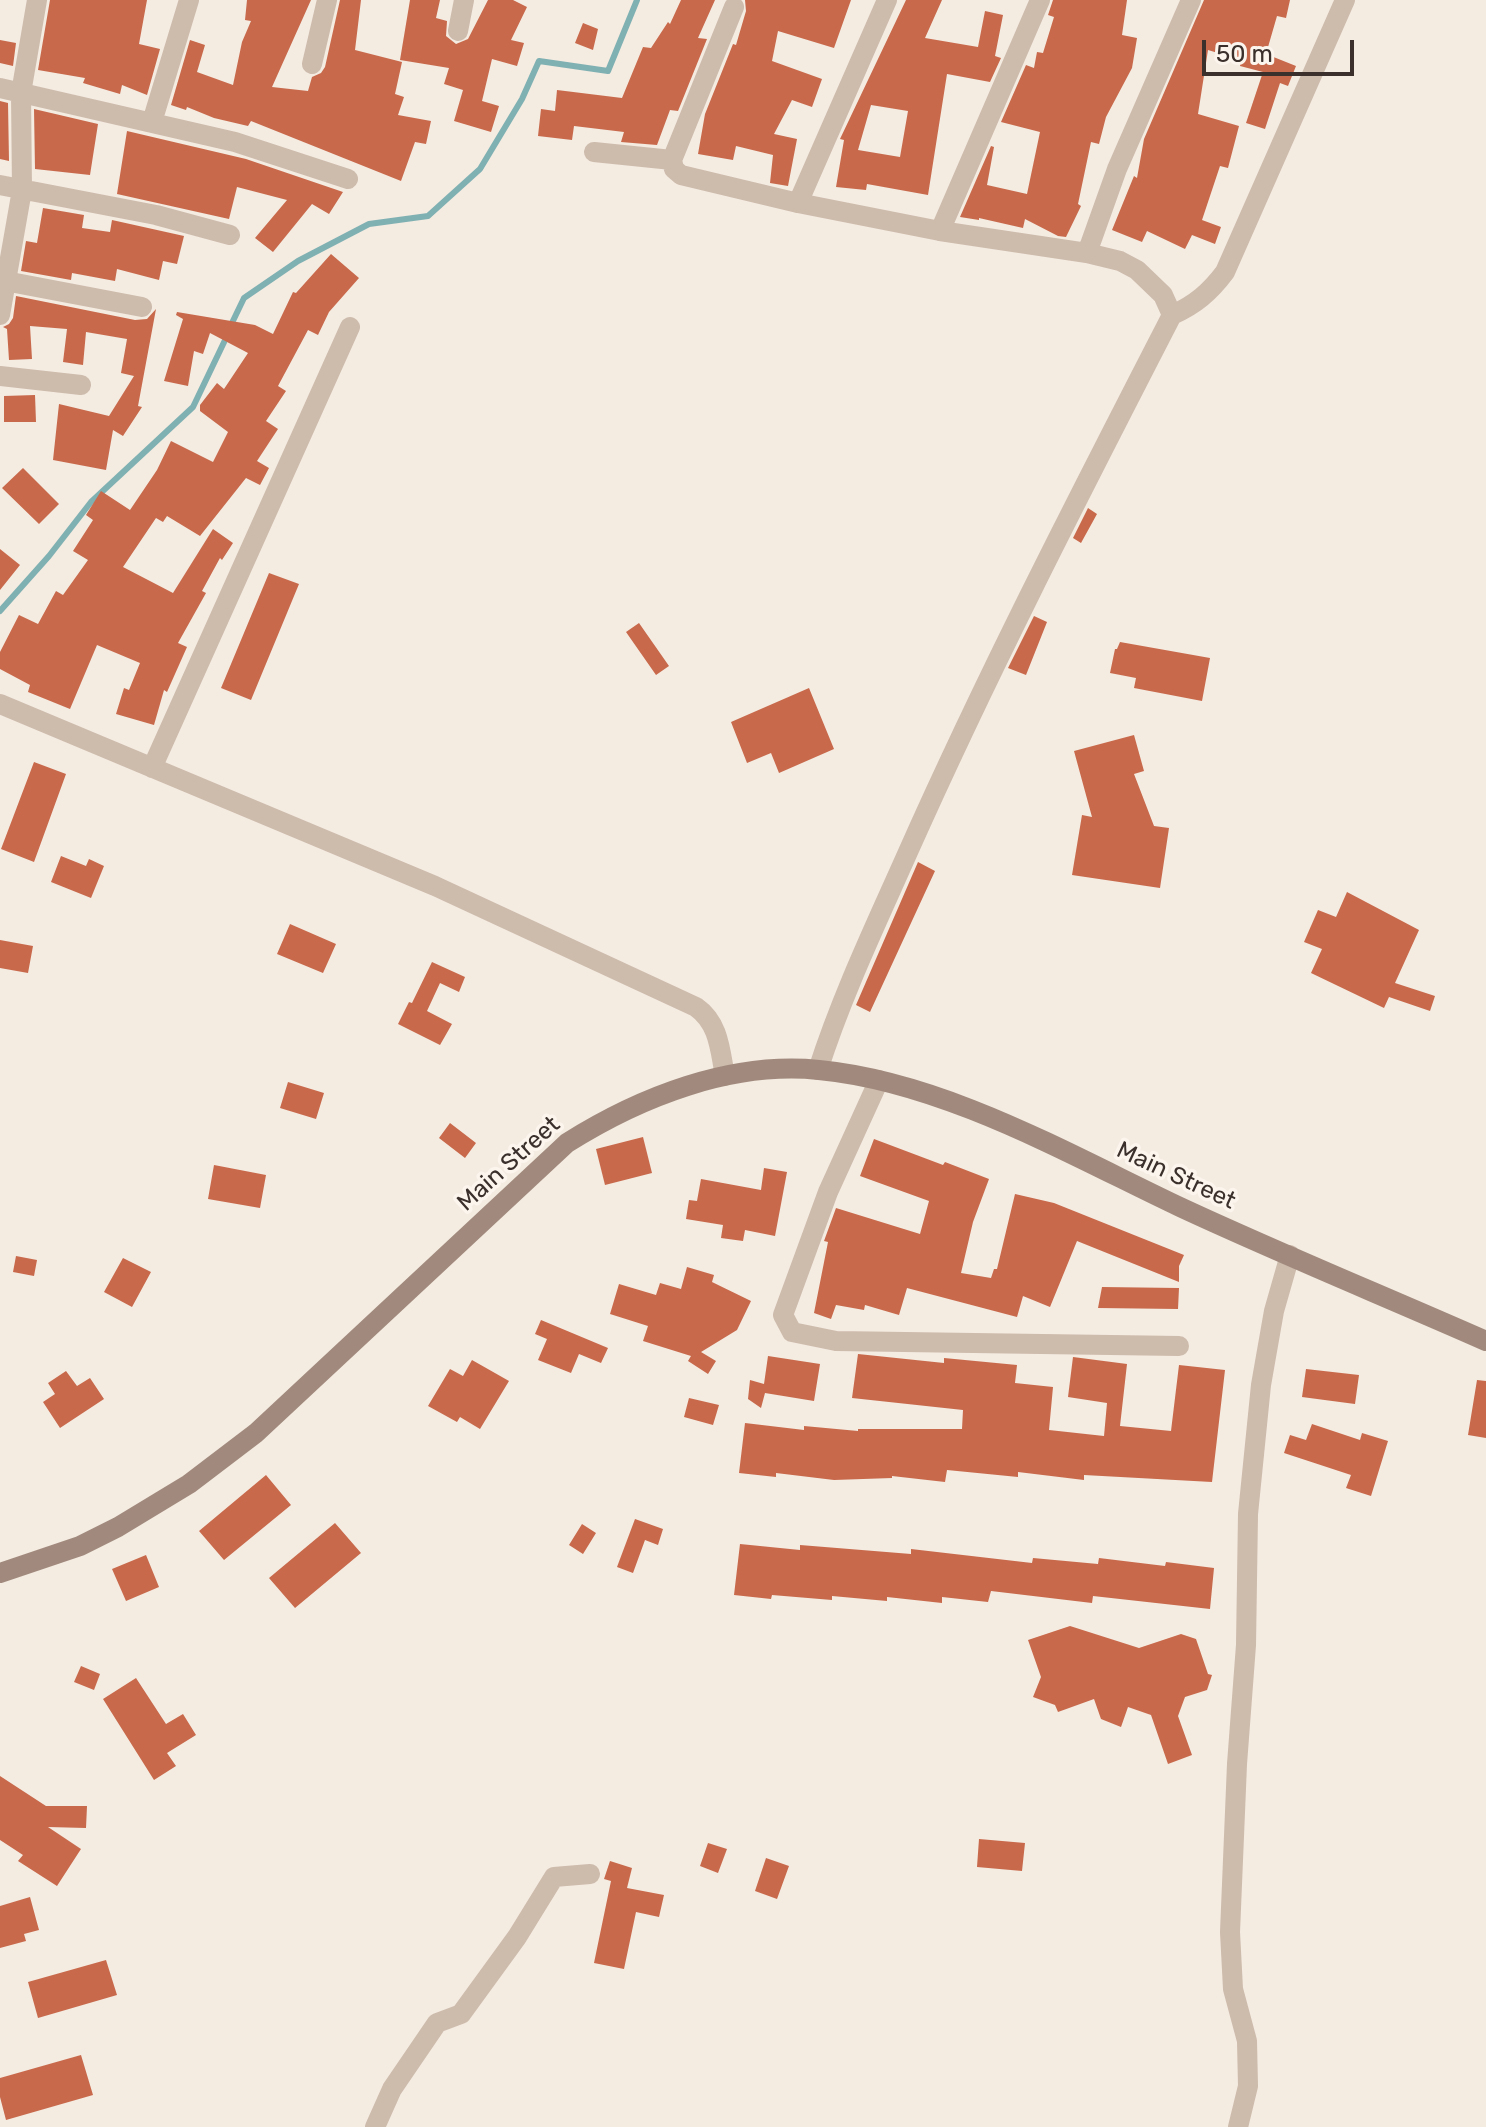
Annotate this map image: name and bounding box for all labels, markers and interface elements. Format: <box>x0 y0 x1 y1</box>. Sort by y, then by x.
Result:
scale bar <box>1206 24 1358 74</box>
text: 50 m <box>1216 40 1273 68</box>
street label: Main Street <box>452 1111 566 1217</box>
street label: Main Street <box>1112 1136 1240 1216</box>

